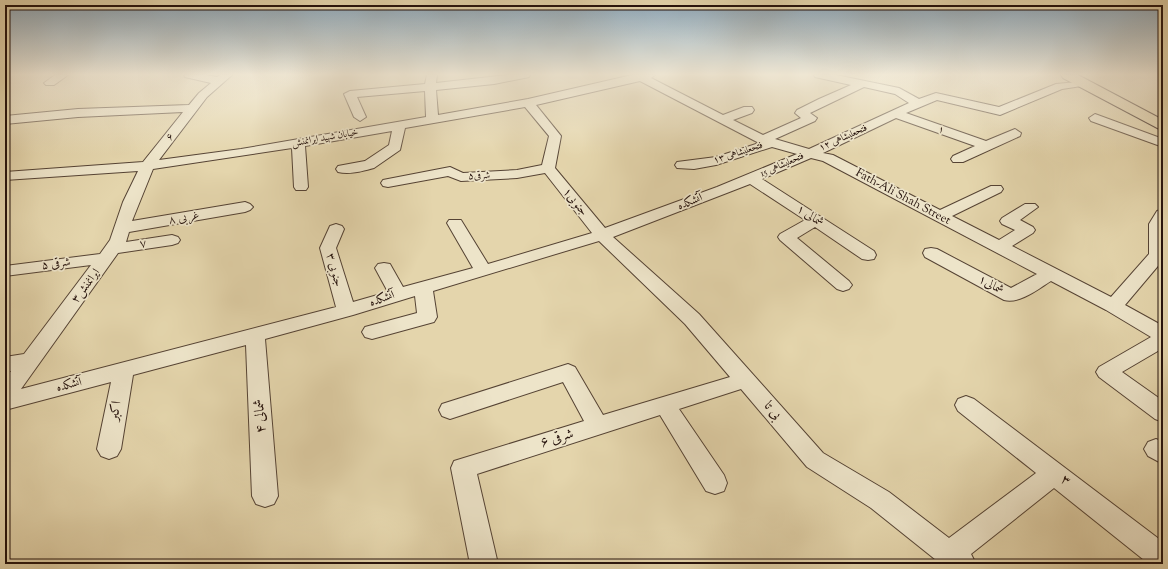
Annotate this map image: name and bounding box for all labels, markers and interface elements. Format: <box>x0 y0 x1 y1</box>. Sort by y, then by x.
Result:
street label: فتحعلیشاهی ۱۲ <box>816 121 870 155</box>
street label: ۱ <box>936 122 946 138</box>
street label: خیابان شهید ایرانمنش <box>291 125 359 151</box>
street label: ۶ <box>162 130 178 144</box>
street label: فتحعلیشاهی ۱۳ <box>711 138 765 168</box>
street label: فتحعلیشاهی 15 <box>758 149 806 181</box>
street label: Fath-Ali Shah Street <box>852 164 954 230</box>
street label: شرقی۵ <box>468 168 490 184</box>
street label: جنوبی۱ <box>558 184 592 220</box>
street label: آتشکده <box>675 188 707 215</box>
street label: ۱ شمالی <box>793 200 827 232</box>
street label: ۸ غربی <box>167 206 201 230</box>
street label: ۷ <box>138 235 148 253</box>
street label: ۳ جنوبی <box>321 251 347 289</box>
street label: ۵ شرقی <box>40 253 72 275</box>
street label: ایرانمنش۳ <box>67 265 105 307</box>
street label: شمالی۱ <box>975 271 1007 299</box>
street label: آتشکده <box>367 286 399 312</box>
street label: آتشکده <box>54 373 85 397</box>
street label: بی تا <box>758 397 786 425</box>
street label: ۴ شمالی <box>250 398 272 434</box>
street label: اکبر <box>104 399 128 425</box>
street label: ۶ شرقی <box>538 424 576 453</box>
street label: ۳ <box>1056 471 1074 491</box>

